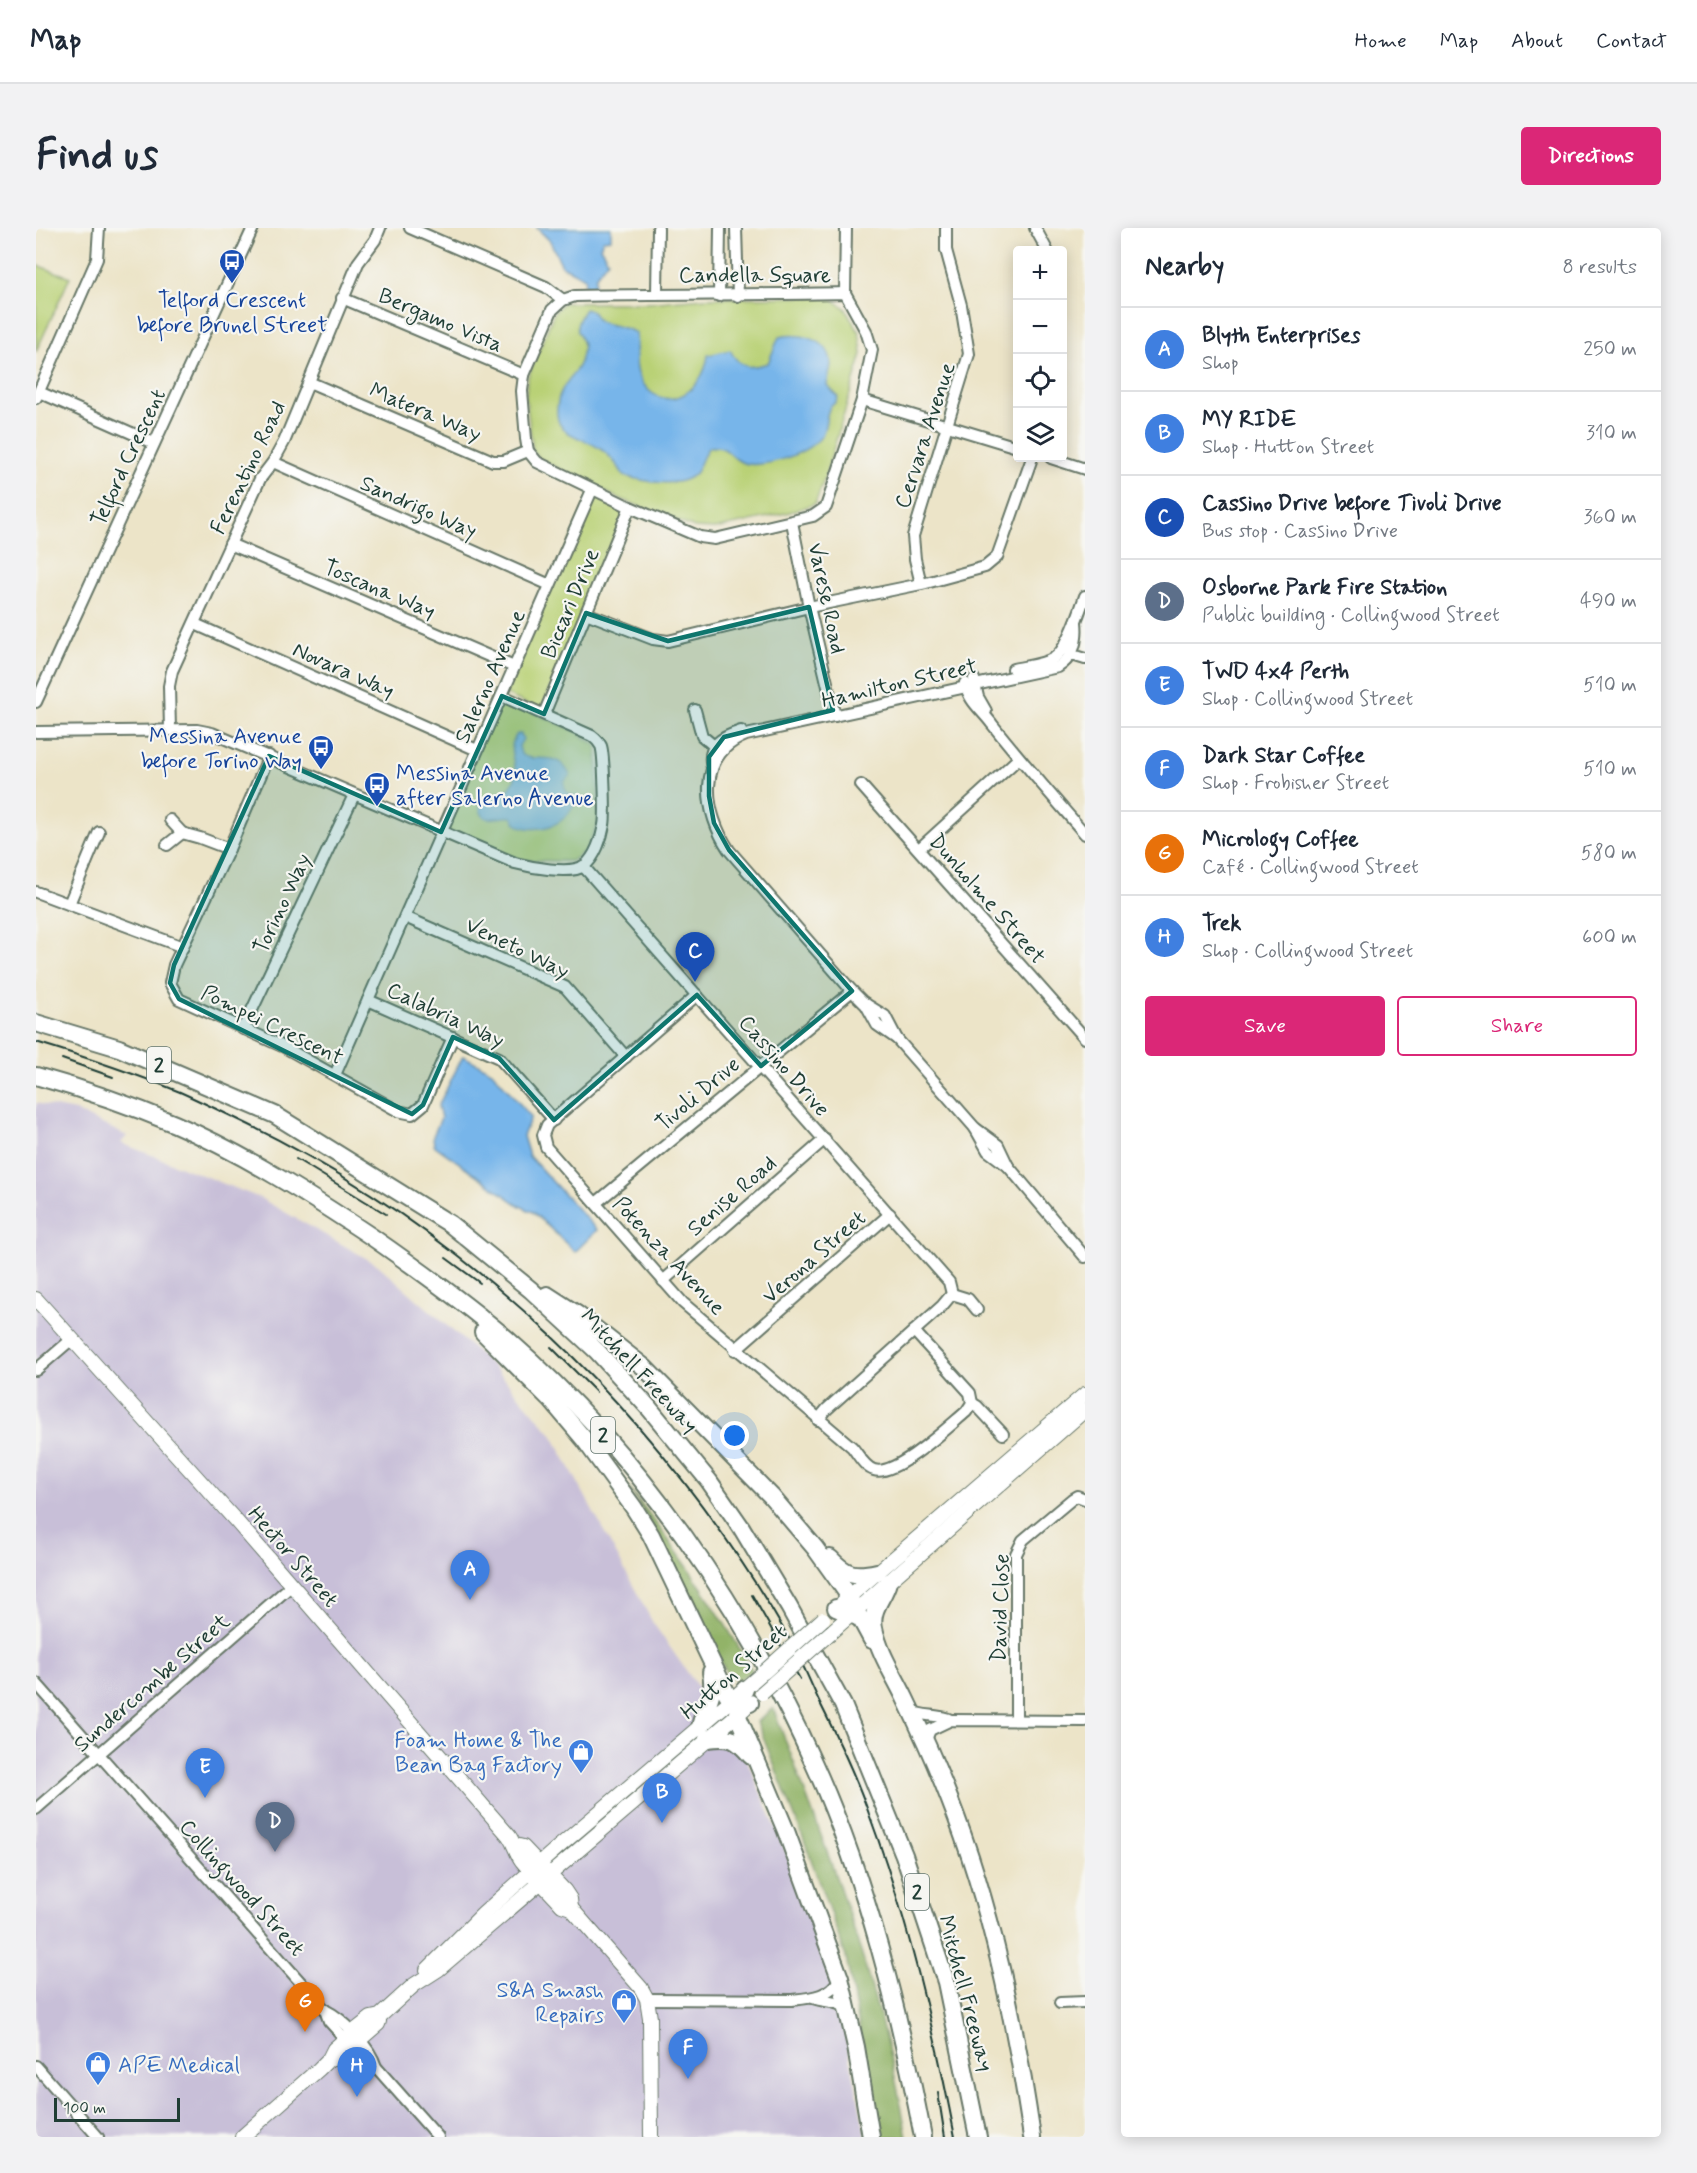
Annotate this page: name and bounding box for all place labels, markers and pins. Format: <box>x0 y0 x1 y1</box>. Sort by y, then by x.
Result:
bus stop icon: Telford Crescent before Brunel Street <box>217 247 247 285</box>
place label: Telford Crescent before Brunel Street <box>136 287 328 342</box>
place label: Messina Avenue before Torino Way <box>140 723 302 778</box>
bus stop icon: Messina Avenue before Torino Way <box>306 733 336 771</box>
place label: Messina Avenue after Salerno Avenue <box>396 760 594 813</box>
bus stop icon: Messina Avenue after Salerno Avenue <box>362 770 392 808</box>
pin: C <box>676 932 714 982</box>
pin: A <box>450 1550 490 1600</box>
place label: Foam Home & The Bean Bag Factory <box>394 1727 562 1781</box>
shop icon: Foam Home & The Bean Bag Factory <box>566 1737 596 1775</box>
pin: E <box>186 1748 224 1798</box>
pin: B <box>642 1774 682 1823</box>
pin: D <box>256 1802 294 1852</box>
place label: S&A Smash Repairs <box>497 1977 604 2030</box>
pin: G <box>286 1982 324 2032</box>
shop icon: S&A Smash Repairs <box>609 1987 639 2025</box>
pin: F <box>668 2030 708 2079</box>
pin: H <box>338 2048 376 2097</box>
shop icon: APE Medical <box>83 2049 113 2087</box>
place label: APE Medical <box>118 2052 240 2080</box>

